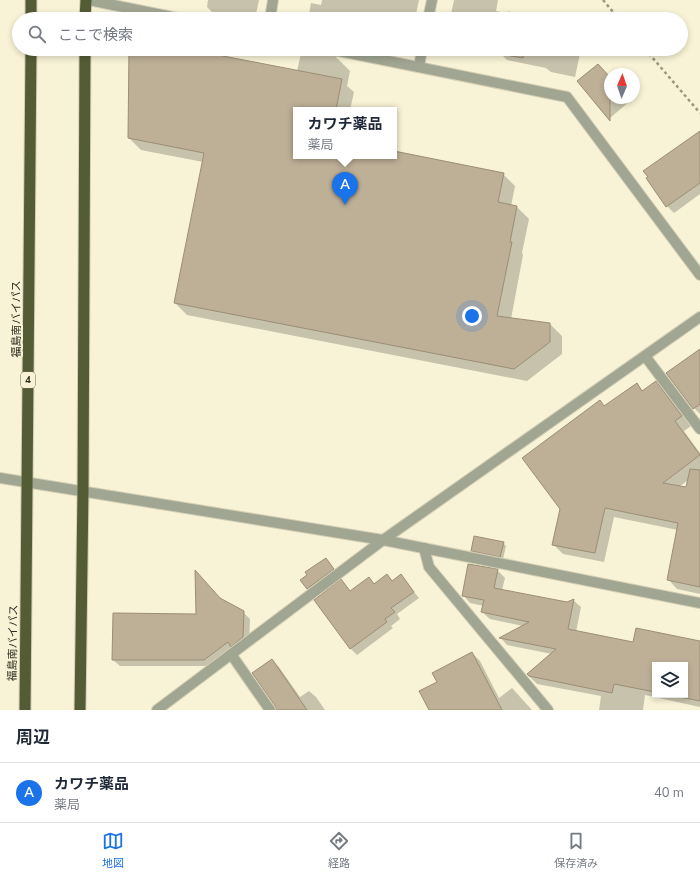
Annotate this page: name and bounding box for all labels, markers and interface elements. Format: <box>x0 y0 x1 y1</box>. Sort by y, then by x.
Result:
search box <box>12 12 688 56</box>
icon: search <box>26 23 48 45</box>
text: ここで検索 <box>58 25 133 45</box>
north arrow <box>604 68 640 104</box>
popup <box>293 107 397 159</box>
text: カワチ薬品 <box>307 114 383 134</box>
text: 薬局 <box>307 136 334 154</box>
pin: A <box>332 172 358 205</box>
street label: 福島南バイパス <box>9 281 24 357</box>
your location <box>462 306 482 326</box>
road number: 4 <box>21 372 35 388</box>
street label: 福島南バイパス <box>5 604 21 682</box>
map controls <box>652 662 688 698</box>
button: layers <box>652 662 688 698</box>
text: 周辺 <box>16 726 50 749</box>
text: カワチ薬品 <box>54 774 129 794</box>
text: A <box>24 784 34 802</box>
text: 40 m <box>654 784 684 802</box>
text: 薬局 <box>54 796 80 814</box>
tab: 地図 <box>102 830 124 871</box>
tab: 経路 <box>328 830 350 871</box>
tab: 保存済み <box>554 830 598 871</box>

